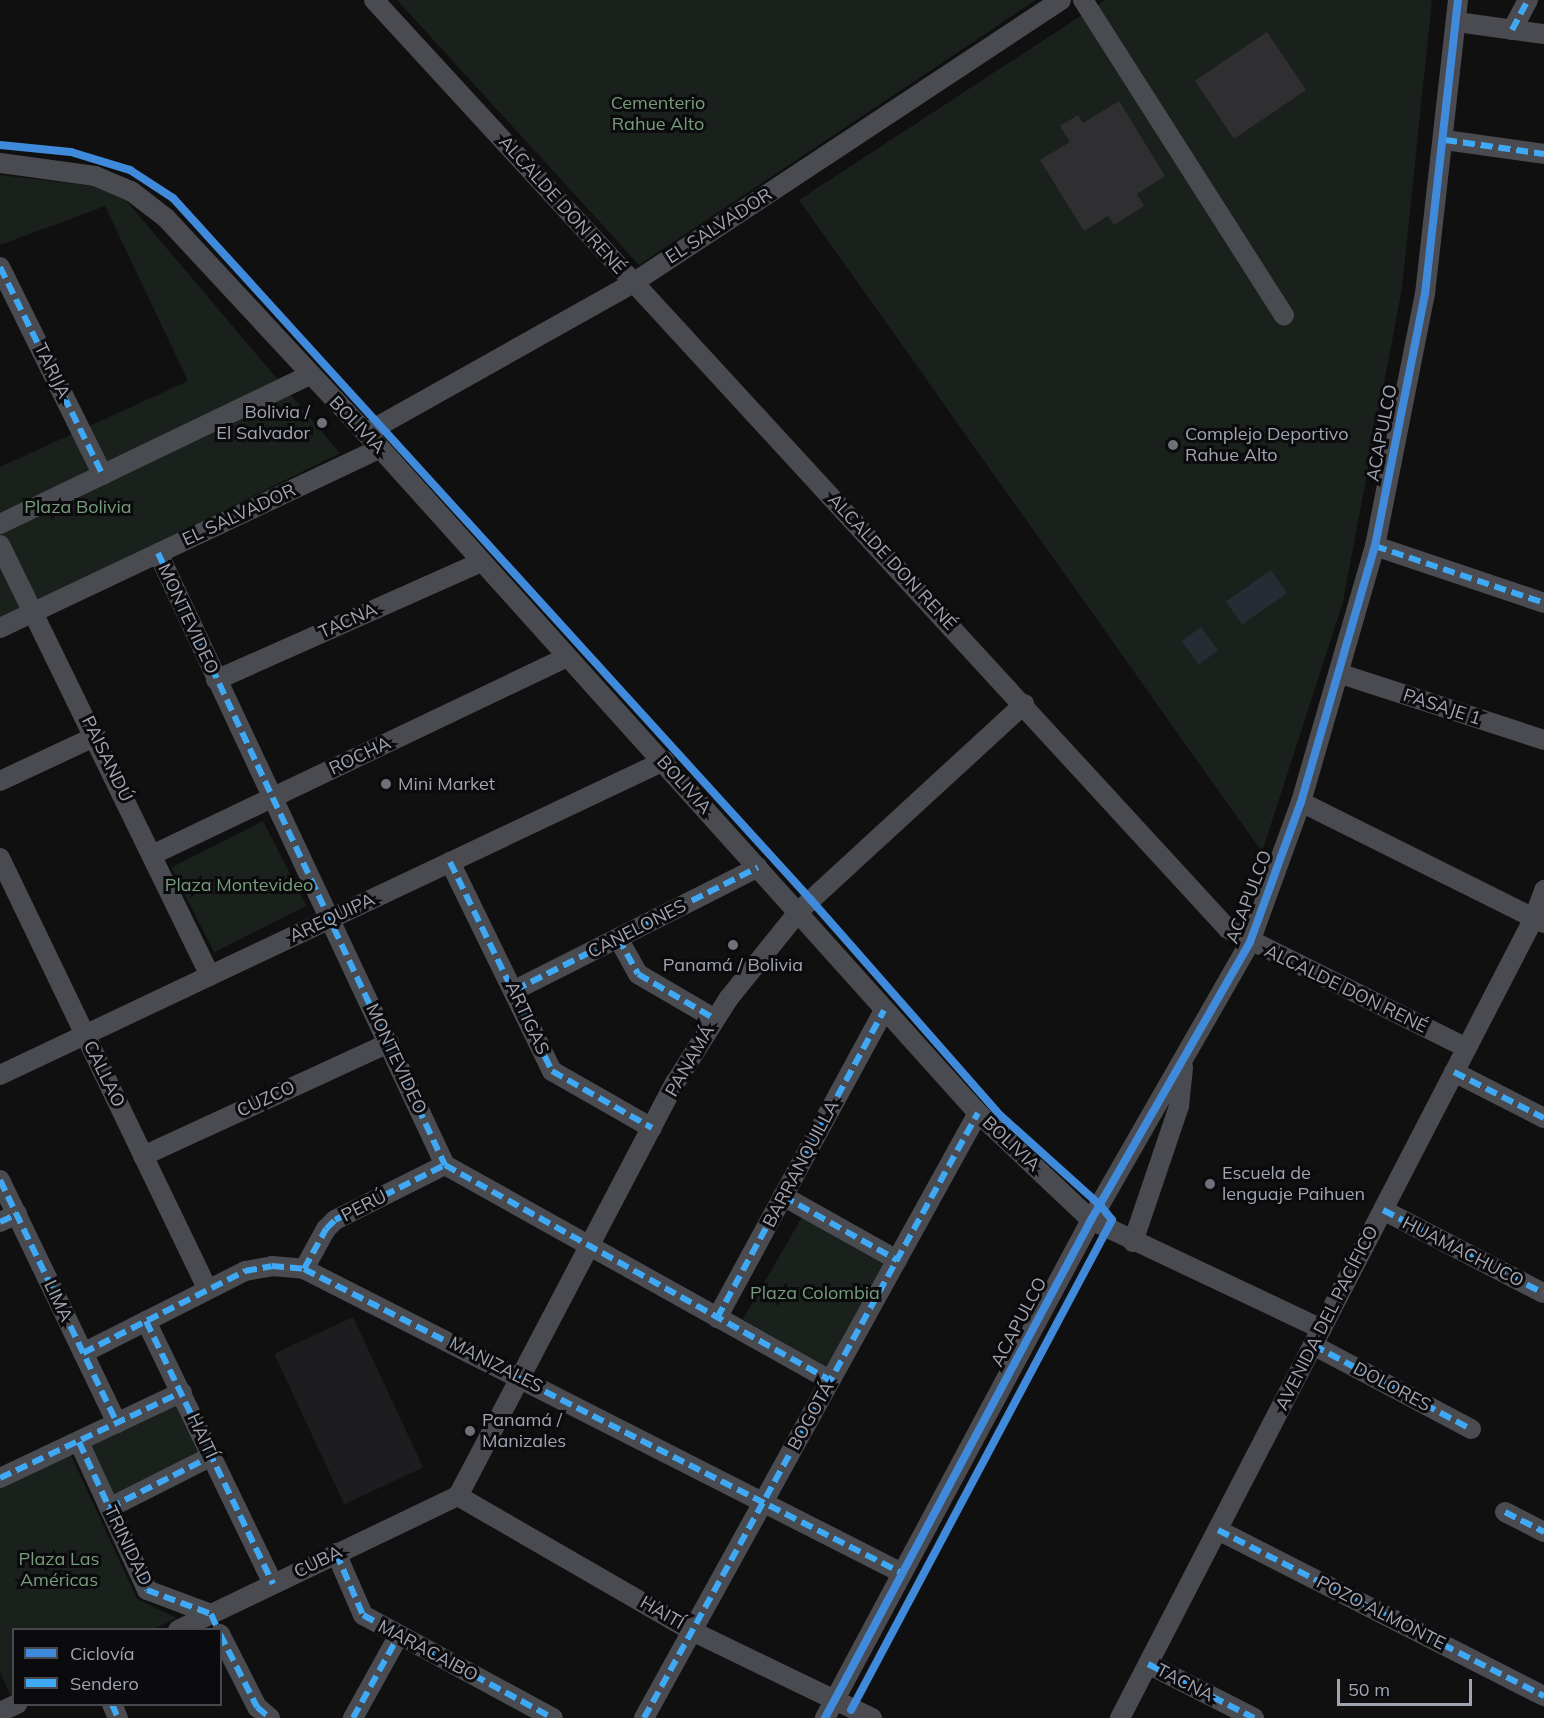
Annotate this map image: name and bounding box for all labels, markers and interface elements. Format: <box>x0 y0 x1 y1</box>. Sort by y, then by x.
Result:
park label: Cementerio Rahue Alto <box>611 93 705 136</box>
street label: ALCALDE DON RENÉ <box>494 131 630 279</box>
street label: EL SALVADOR <box>662 184 776 268</box>
street label: TARIJA <box>29 340 75 402</box>
street label: ACAPULCO <box>1362 383 1402 483</box>
street label: BOLIVIA <box>325 392 389 458</box>
place label: Bolivia / El Salvador <box>216 402 310 444</box>
marker: Bolivia / El Salvador <box>315 416 329 430</box>
place label: Complejo Deportivo Rahue Alto <box>1185 424 1349 466</box>
marker: Complejo Deportivo Rahue Alto <box>1166 438 1180 452</box>
street label: EL SALVADOR <box>179 479 299 551</box>
street label: ALCALDE DON RENÉ <box>823 489 961 635</box>
park label: Plaza Bolivia <box>24 496 132 518</box>
street label: MONTEVIDEO <box>153 560 223 678</box>
street label: TACNA <box>316 599 380 643</box>
street label: PASAJE 1 <box>1400 684 1484 730</box>
street label: PAISANDÚ <box>77 713 137 805</box>
street label: ROCHA <box>326 732 394 780</box>
street label: BOLIVIA <box>652 751 716 819</box>
place label: Mini Market <box>398 773 495 795</box>
marker: Mini Market <box>379 777 393 791</box>
street label: ACAPULCO <box>1221 847 1277 947</box>
park label: Plaza Montevideo <box>165 874 313 896</box>
street label: AREQUIPA <box>286 889 378 947</box>
street label: CANELONES <box>584 895 690 963</box>
marker: Panamá / Bolivia <box>726 938 740 952</box>
street label: ALCALDE DON RENÉ <box>1261 940 1431 1038</box>
place label: Panamá / Bolivia <box>663 954 803 976</box>
street label: ARTIGAS <box>501 978 553 1058</box>
street label: MONTEVIDEO <box>361 1000 431 1118</box>
street label: PANAMÁ <box>661 1021 719 1101</box>
street label: CALLAO <box>79 1037 129 1111</box>
street label: CUZCO <box>233 1076 299 1122</box>
street label: BARRANQUILLA <box>758 1097 844 1231</box>
street label: BOLIVIA <box>978 1112 1044 1176</box>
place label: Escuela de lenguaje Paihuen <box>1222 1163 1365 1206</box>
marker: Escuela de lenguaje Paihuen <box>1203 1177 1217 1191</box>
street label: PERÚ <box>338 1186 390 1226</box>
street label: HUAMACHUCO <box>1399 1212 1527 1292</box>
street label: AVENIDA DEL PACÍFICO <box>1271 1222 1383 1414</box>
street label: ACAPULCO <box>986 1274 1052 1370</box>
street label: LIMA <box>39 1277 77 1325</box>
park label: Plaza Colombia <box>750 1282 880 1304</box>
street label: MANIZALES <box>446 1332 546 1398</box>
street label: DOLORES <box>1350 1358 1434 1416</box>
street label: BOGOTÁ <box>783 1378 839 1454</box>
street label: HAITÍ <box>182 1410 222 1462</box>
place label: Panamá / Manizales <box>482 1410 566 1452</box>
marker: Panamá / Manizales <box>463 1424 477 1438</box>
street label: TRINIDAD <box>99 1503 157 1589</box>
street label: CUBA <box>290 1541 346 1583</box>
park label: Plaza Las Américas <box>18 1549 100 1592</box>
street label: POZO ALMONTE <box>1313 1571 1449 1655</box>
street label: HAITÍ <box>636 1592 688 1634</box>
street label: MARACAIBO <box>374 1616 482 1686</box>
legend <box>12 1628 222 1706</box>
text: Ciclovía <box>70 1642 135 1665</box>
street label: TACNA <box>1153 1659 1217 1707</box>
scale bar <box>1340 1667 1475 1705</box>
text: Sendero <box>70 1672 139 1695</box>
text: 50 m <box>1348 1678 1390 1701</box>

